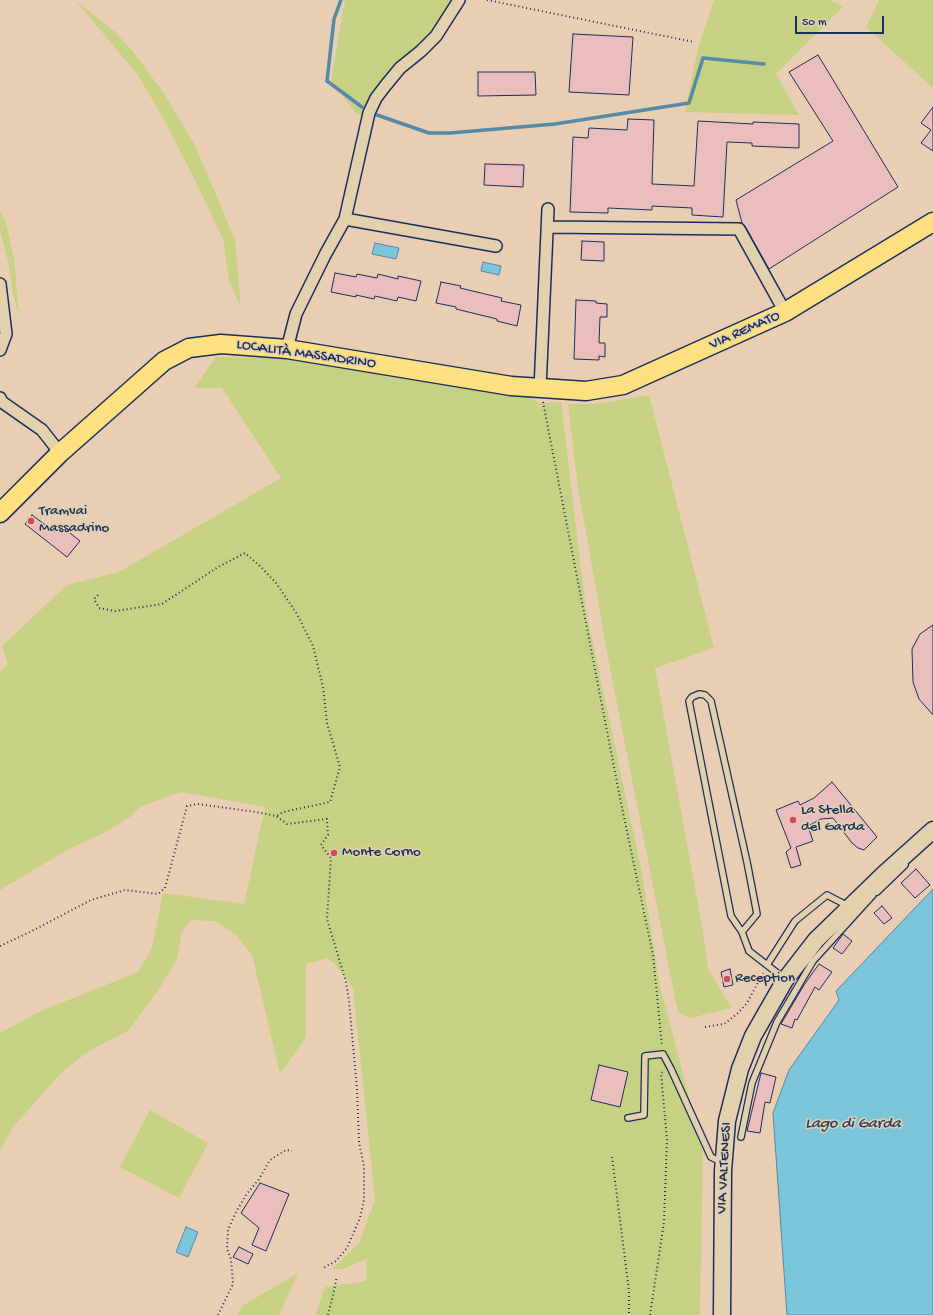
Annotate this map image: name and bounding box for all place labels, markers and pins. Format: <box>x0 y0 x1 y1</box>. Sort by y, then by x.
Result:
place label: Tramvai Massadrino <box>39 503 109 538</box>
marker: Tramvai Massadrino <box>26 516 36 526</box>
place label: La Stella del Garda <box>801 802 865 837</box>
marker: La Stella del Garda <box>788 815 798 825</box>
place label: Monte Corno <box>342 844 421 862</box>
marker: Monte Corno <box>329 848 339 858</box>
place label: Reception <box>735 970 795 988</box>
marker: Reception <box>722 974 732 984</box>

